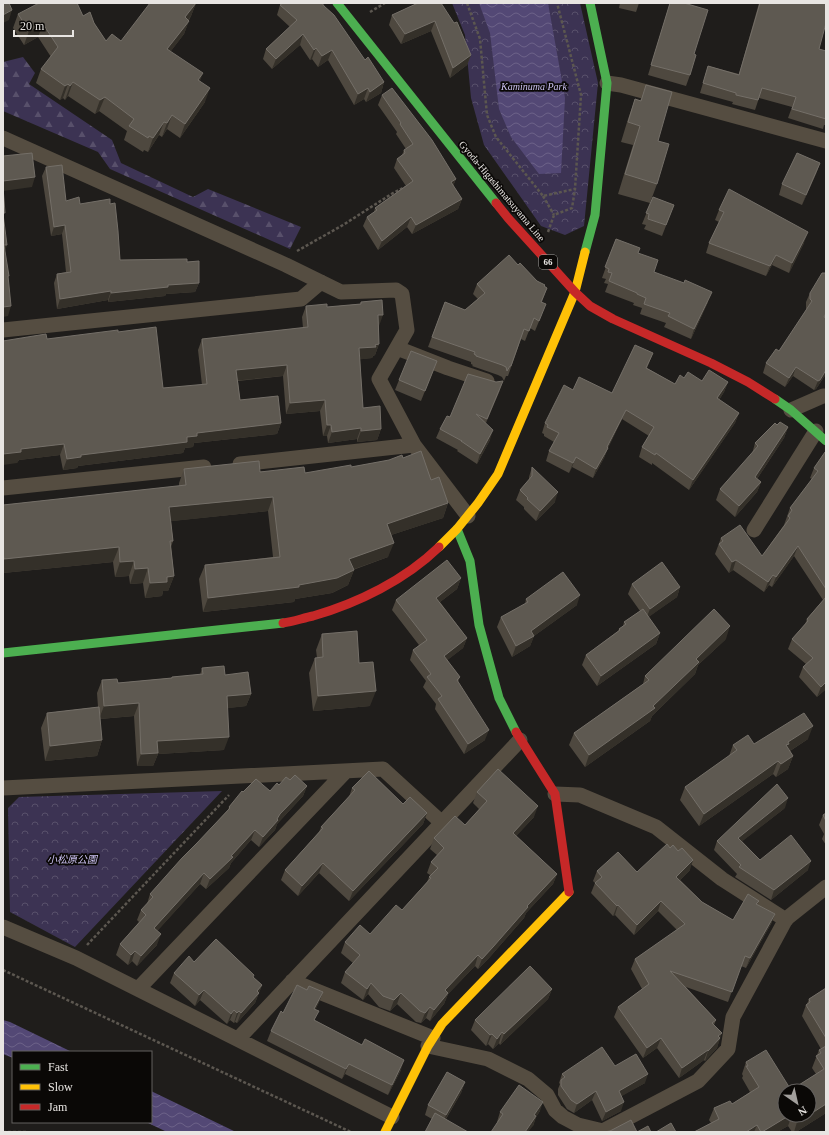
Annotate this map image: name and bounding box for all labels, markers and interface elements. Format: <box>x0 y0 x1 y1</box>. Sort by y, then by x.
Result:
scale bar <box>14 12 73 38</box>
text: 20 m <box>20 19 45 33</box>
park label: Kaminuma Park <box>500 81 567 92</box>
street label: Gyoda-Higashimatsuyama Line <box>457 139 548 244</box>
road number: 66 <box>539 255 557 269</box>
park label: 小松原公園 <box>47 854 99 865</box>
legend <box>12 1051 152 1123</box>
text: Fast <box>48 1060 69 1074</box>
text: Slow <box>48 1080 73 1094</box>
north arrow <box>777 1083 817 1123</box>
text: Jam <box>48 1100 68 1114</box>
text: N <box>796 1104 809 1119</box>

